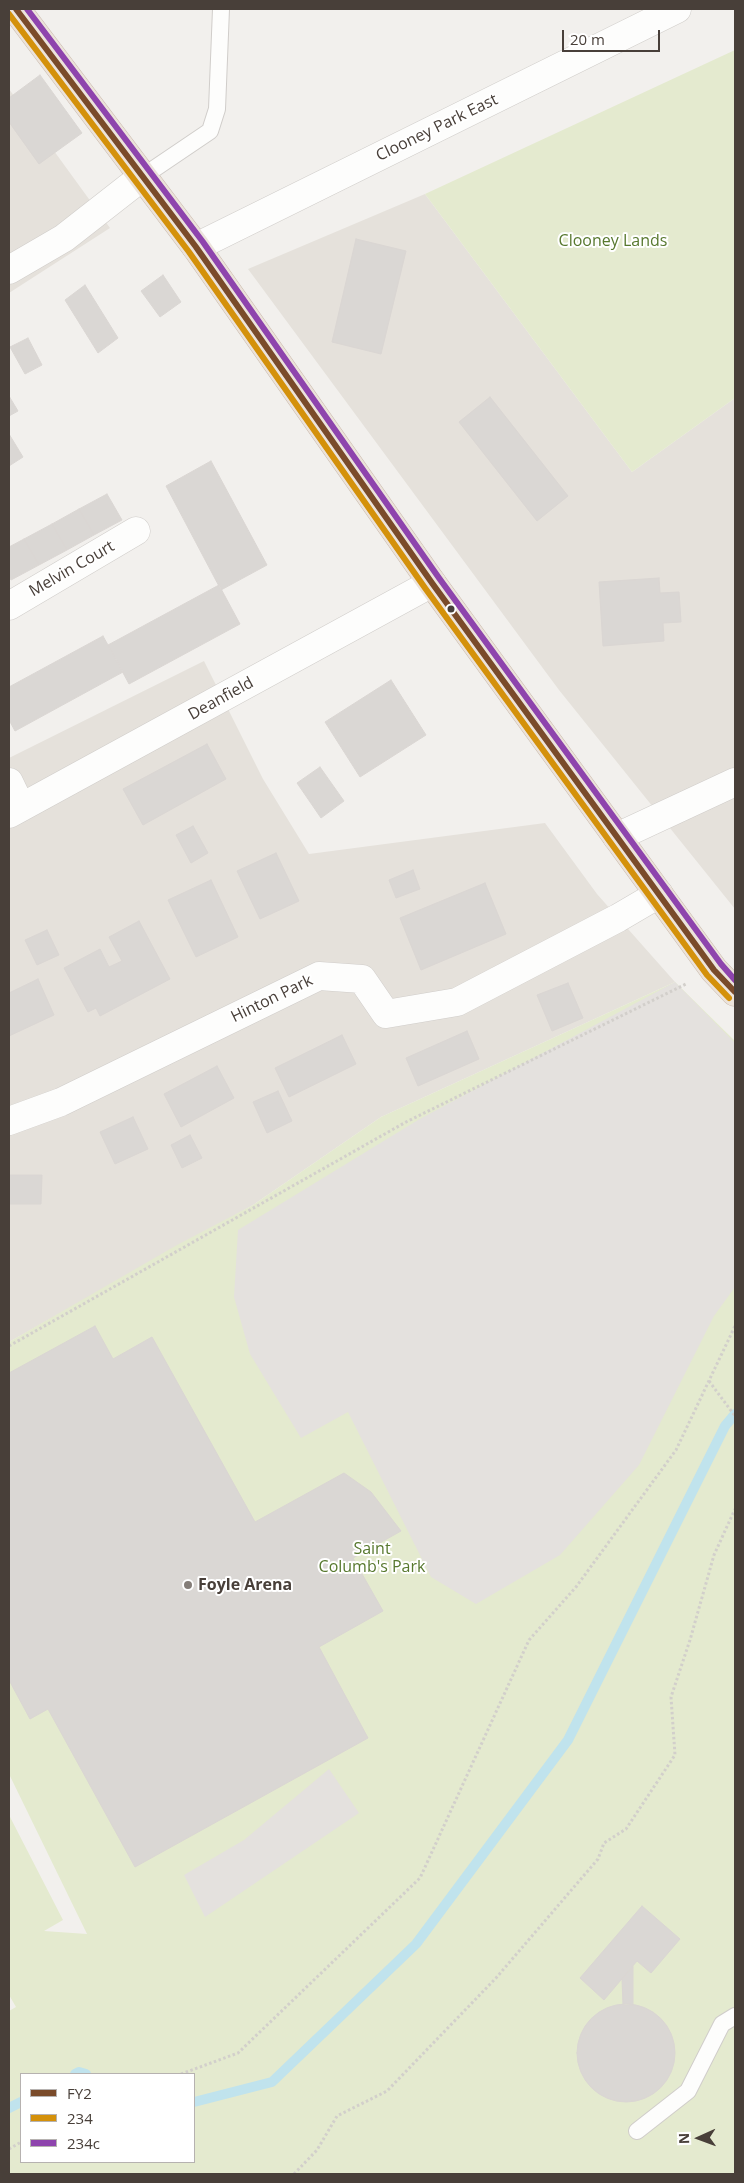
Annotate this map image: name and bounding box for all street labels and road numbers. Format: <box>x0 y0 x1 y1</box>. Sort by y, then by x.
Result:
street label: Clooney Park East <box>373 90 501 166</box>
street label: Melvin Court <box>26 537 118 601</box>
street label: Deanfield <box>185 673 257 725</box>
street label: Hinton Park <box>228 971 316 1027</box>

